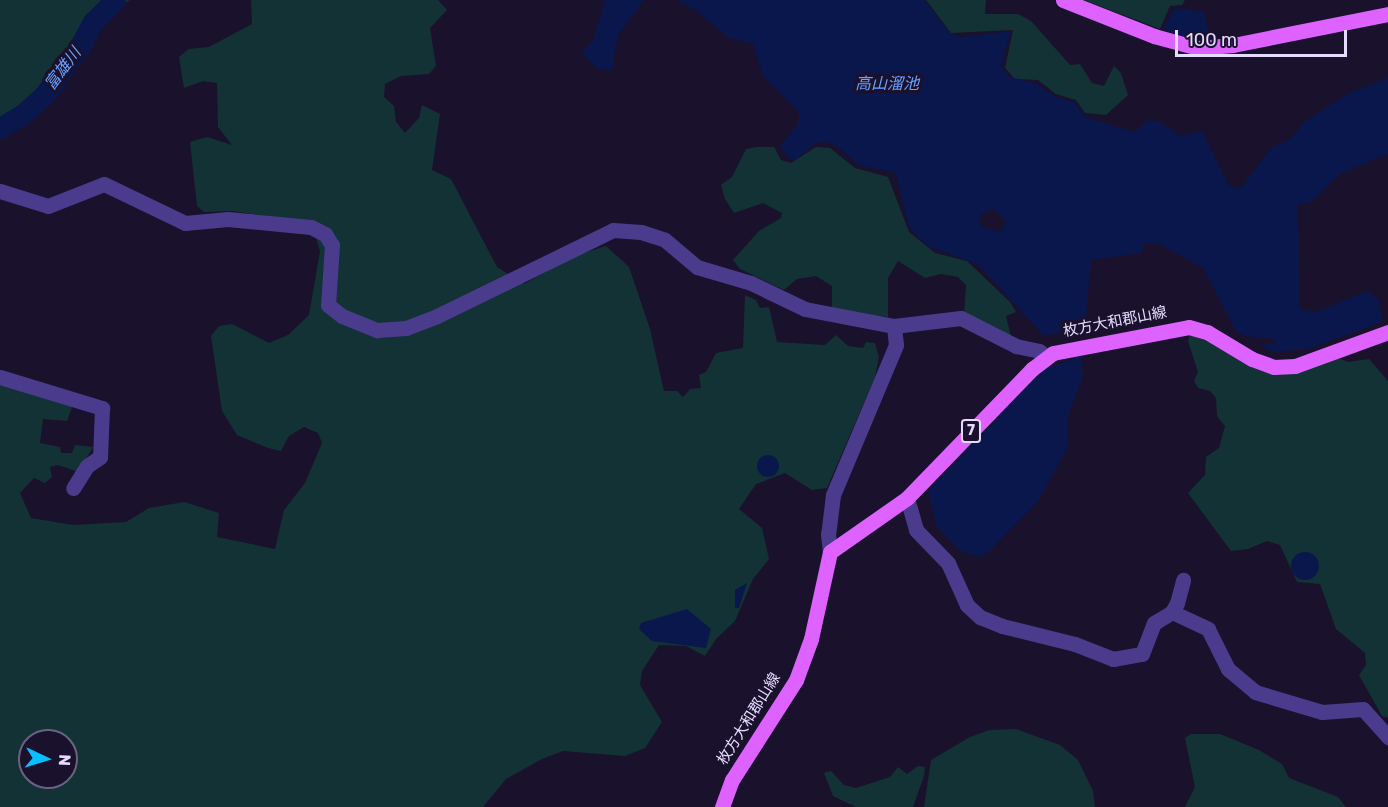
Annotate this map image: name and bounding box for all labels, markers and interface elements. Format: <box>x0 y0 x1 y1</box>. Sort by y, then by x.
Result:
scale bar <box>1178 18 1350 56</box>
text: 100 m <box>1186 29 1237 51</box>
water label: 富雄川 <box>41 44 85 94</box>
water label: 高山溜池 <box>855 74 919 94</box>
street label: 枚方大和郡山線 <box>1062 303 1168 341</box>
road number: 7 <box>960 420 982 442</box>
street label: 枚方大和郡山線 <box>714 670 784 768</box>
north arrow <box>18 729 78 789</box>
text: N <box>55 754 74 767</box>

